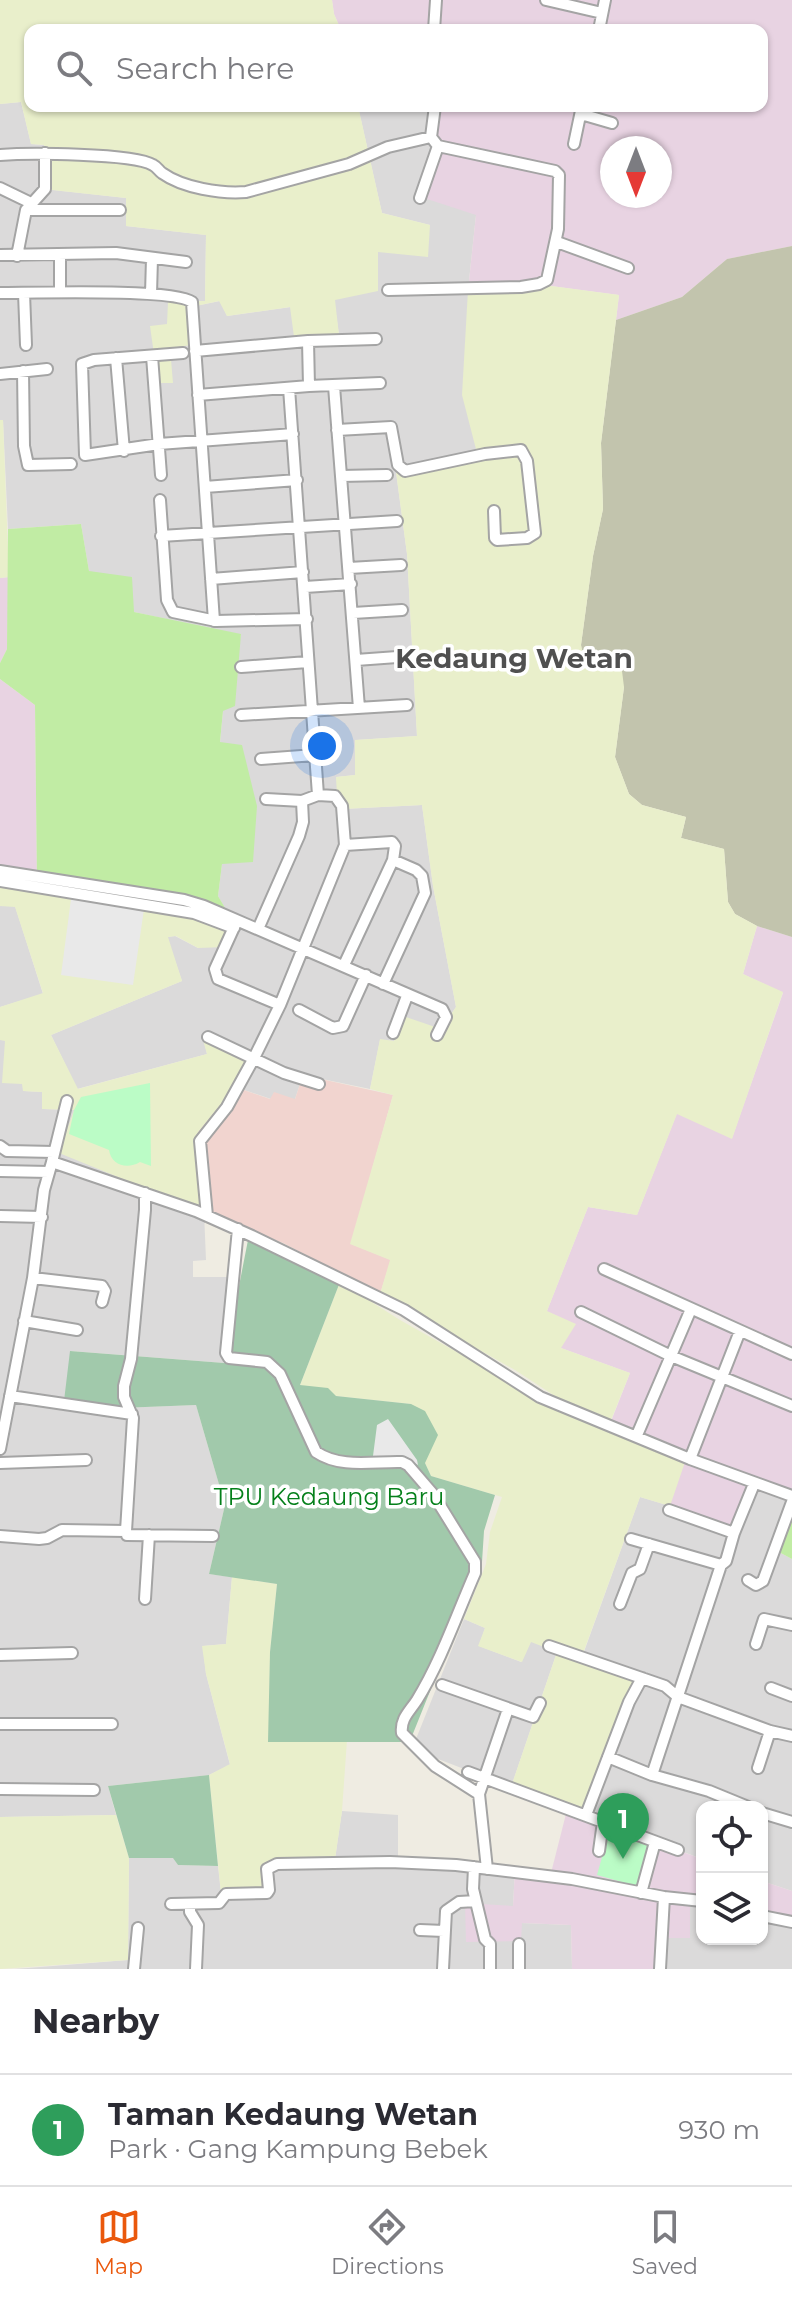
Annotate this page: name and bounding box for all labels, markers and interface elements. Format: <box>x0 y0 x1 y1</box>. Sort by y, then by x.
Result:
search box <box>24 24 768 112</box>
icon: search <box>52 46 96 90</box>
text: Search here <box>116 50 294 87</box>
north arrow <box>600 136 672 208</box>
district label: Kedaung Wetan <box>395 641 633 675</box>
your location <box>302 726 342 766</box>
park label: TPU Kedaung Baru <box>214 1482 444 1511</box>
pin: 1 <box>597 1793 649 1859</box>
map controls <box>696 1801 768 1945</box>
button: locate <box>696 1801 768 1873</box>
button: layers <box>696 1873 768 1945</box>
text: Nearby <box>32 2000 159 2042</box>
text: Taman Kedaung Wetan <box>108 2096 478 2133</box>
text: 1 <box>53 2114 63 2146</box>
text: 930 m <box>678 2114 760 2146</box>
text: Park · Gang Kampung Bebek <box>108 2133 488 2165</box>
tab: Map <box>94 2205 143 2280</box>
tab: Directions <box>331 2205 444 2280</box>
tab: Saved <box>632 2205 698 2280</box>

